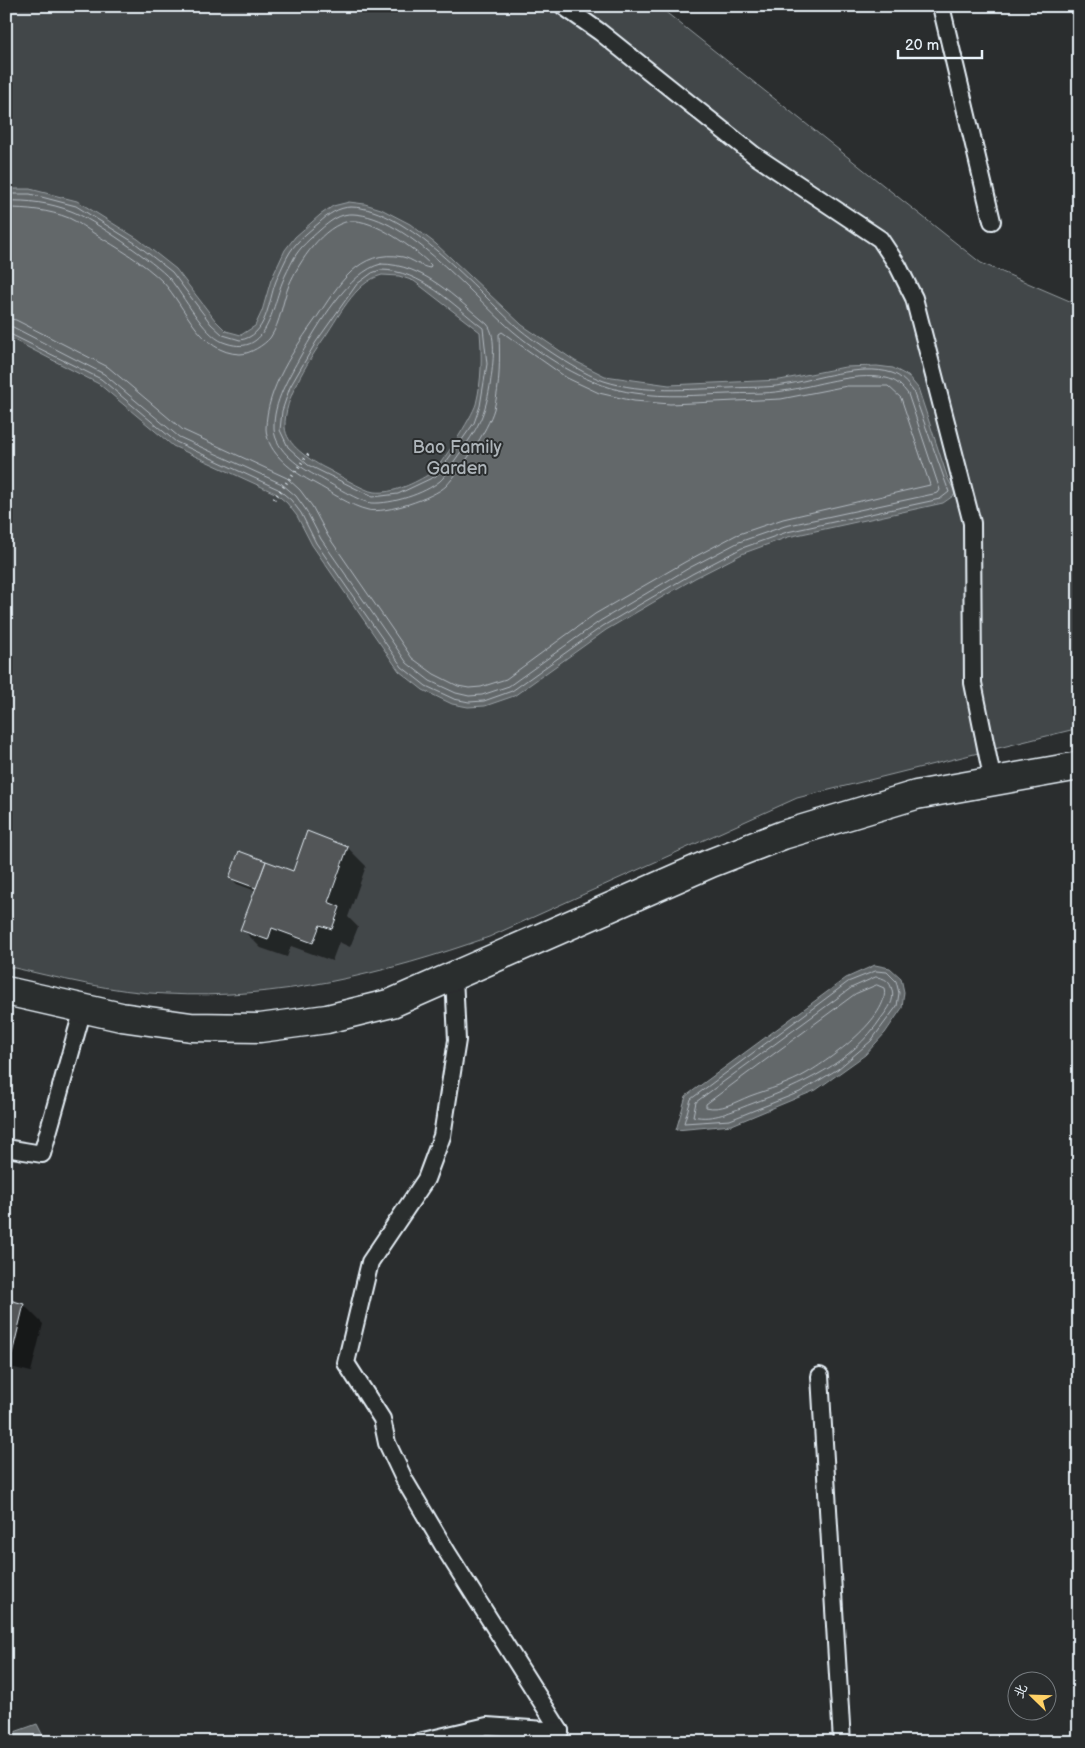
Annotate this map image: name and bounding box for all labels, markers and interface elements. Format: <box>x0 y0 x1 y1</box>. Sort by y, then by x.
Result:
scale bar <box>898 28 981 60</box>
text: 20 m <box>905 36 939 55</box>
park label: Bao Family Garden <box>412 437 502 479</box>
north arrow <box>1008 1670 1058 1720</box>
text: 北 <box>1010 1681 1031 1701</box>

